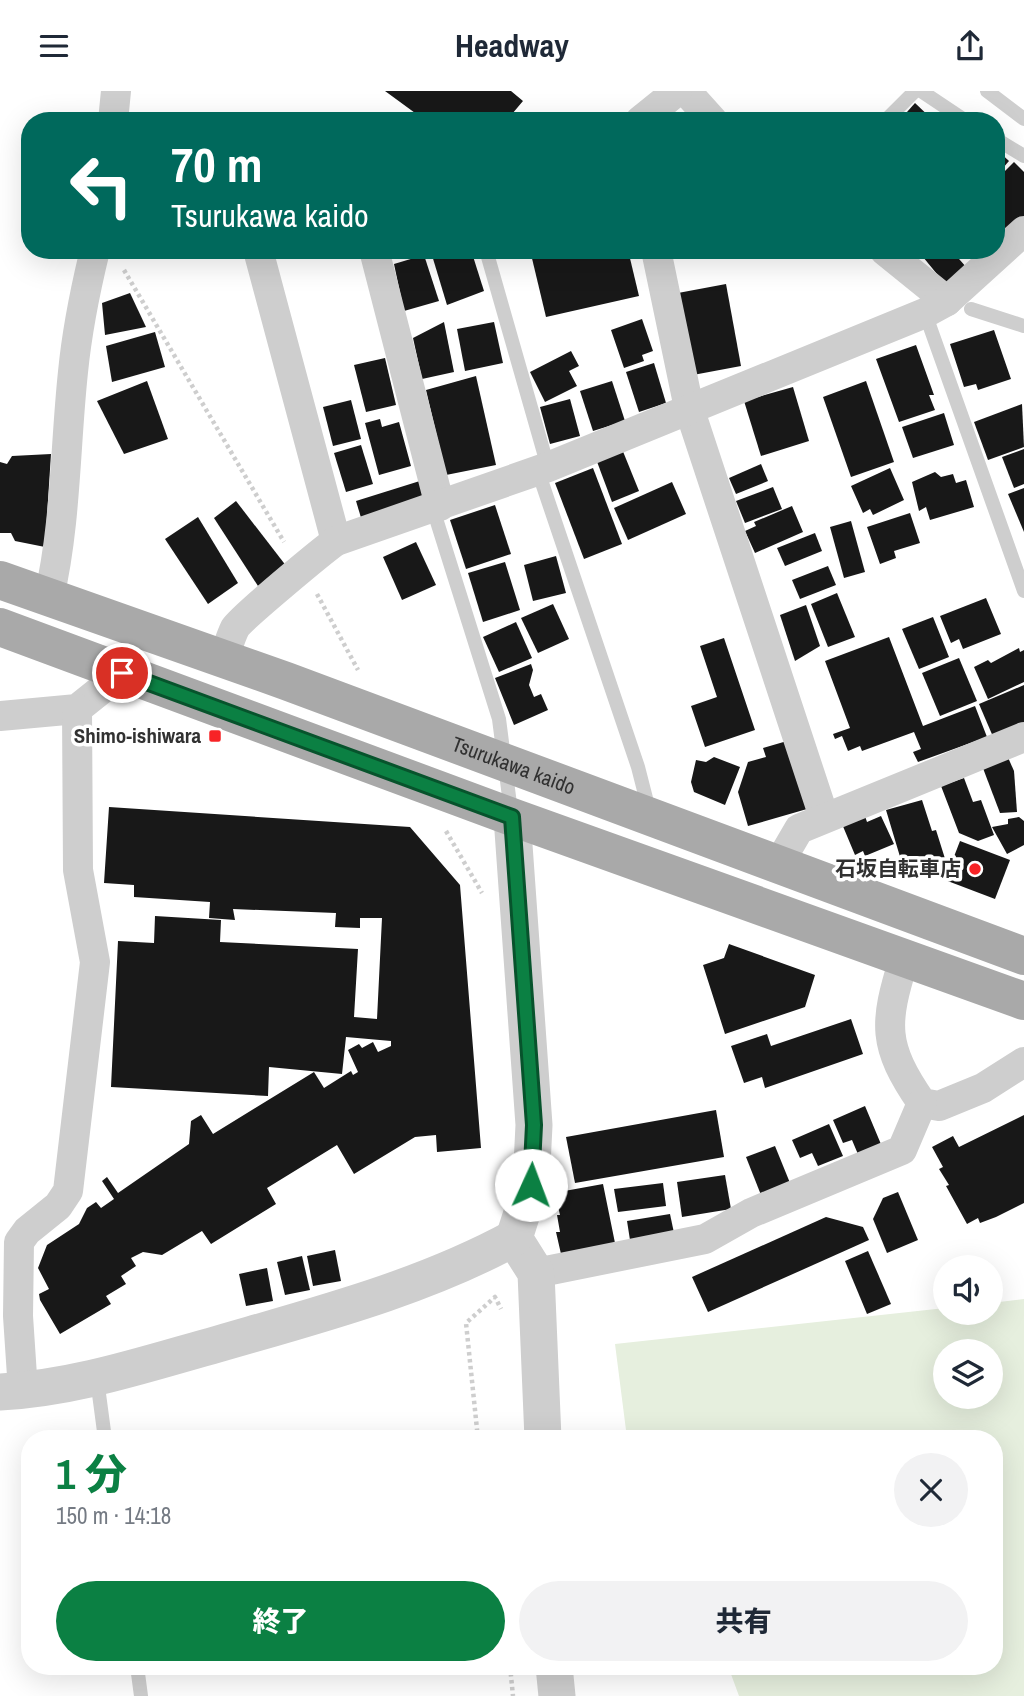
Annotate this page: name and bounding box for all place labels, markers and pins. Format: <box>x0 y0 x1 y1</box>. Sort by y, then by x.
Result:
pin <box>92 643 152 703</box>
place label: Shimo-ishiwara <box>74 721 201 750</box>
marker: Shimo-ishiwara <box>207 728 223 744</box>
place label: 石坂自転車店 <box>835 854 961 883</box>
marker: 石坂自転車店 <box>967 861 983 877</box>

